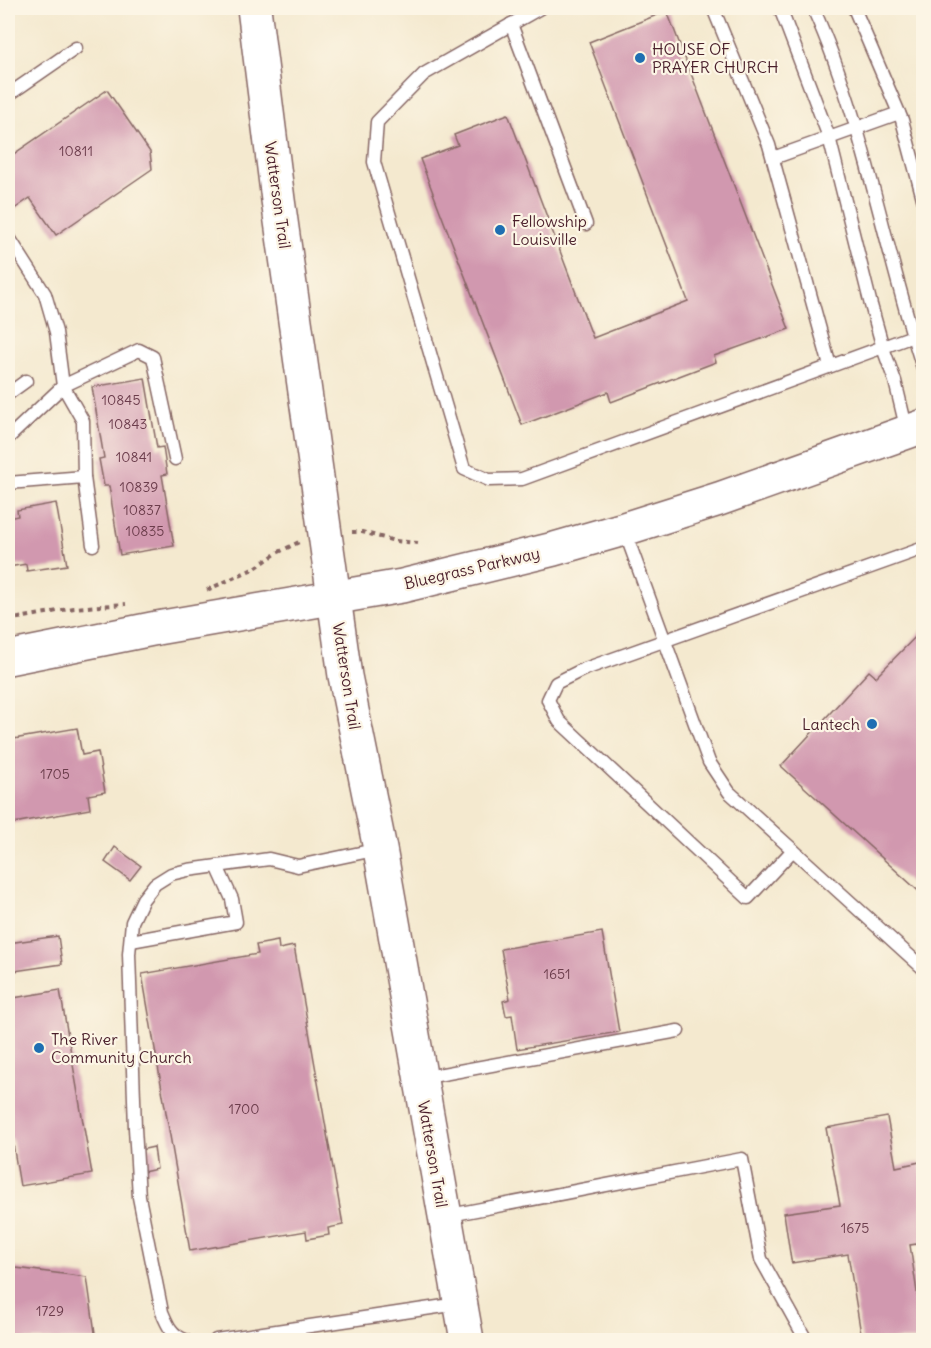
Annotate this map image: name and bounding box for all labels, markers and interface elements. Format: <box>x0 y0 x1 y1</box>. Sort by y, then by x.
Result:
place label: HOUSE OF PRAYER CHURCH <box>652 39 778 77</box>
marker: HOUSE OF PRAYER CHURCH <box>633 51 647 65</box>
street label: Watterson Trail <box>261 140 295 250</box>
house number: 10811 <box>59 142 93 160</box>
place label: Fellowship Louisville <box>512 211 587 249</box>
marker: Fellowship Louisville <box>493 223 507 237</box>
house number: 10845 <box>102 391 140 409</box>
house number: 10843 <box>109 415 147 433</box>
house number: 10841 <box>116 448 152 466</box>
house number: 10839 <box>120 478 158 496</box>
house number: 10837 <box>123 501 161 519</box>
house number: 10835 <box>126 522 164 540</box>
street label: Bluegrass Parkway <box>402 543 542 593</box>
street label: Watterson Trail <box>329 621 365 731</box>
place label: Lantech <box>802 714 860 734</box>
marker: Lantech <box>865 717 879 731</box>
house number: 1705 <box>40 765 70 783</box>
house number: 1651 <box>543 965 571 983</box>
place label: The River Community Church <box>51 1029 192 1067</box>
marker: The River Community Church <box>32 1041 46 1055</box>
street label: Watterson Trail <box>414 1099 452 1209</box>
house number: 1700 <box>229 1100 259 1118</box>
house number: 1675 <box>841 1219 869 1237</box>
house number: 1729 <box>36 1302 64 1320</box>

